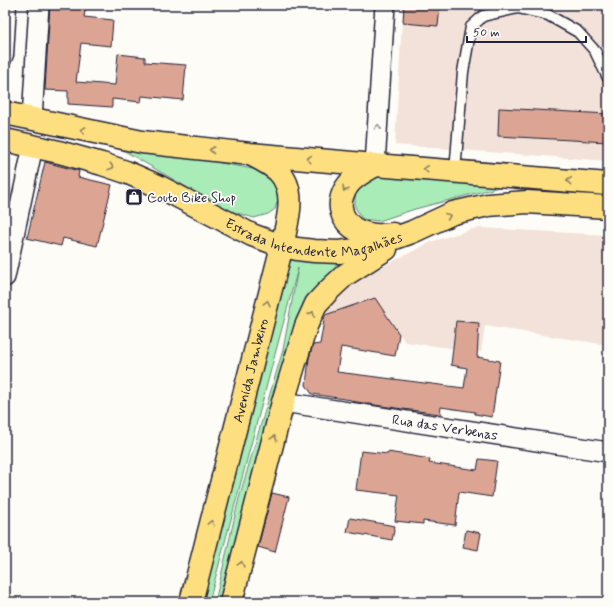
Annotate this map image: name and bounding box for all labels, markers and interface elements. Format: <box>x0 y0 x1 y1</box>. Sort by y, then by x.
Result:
scale bar <box>467 18 586 44</box>
text: 50 m <box>473 25 500 41</box>
one-way arrow <box>373 123 382 130</box>
one-way arrow <box>80 126 87 135</box>
one-way arrow <box>209 145 215 154</box>
one-way arrow <box>306 155 312 164</box>
one-way arrow <box>107 162 114 171</box>
one-way arrow <box>423 165 429 174</box>
one-way arrow <box>566 176 572 185</box>
one-way arrow <box>342 185 350 192</box>
shop icon: Couto Bike Shop <box>124 187 144 207</box>
place label: Couto Bike Shop <box>147 189 236 207</box>
one-way arrow <box>444 212 451 220</box>
street label: Estrada Intendente Magalhães <box>222 215 405 262</box>
one-way arrow <box>263 299 271 306</box>
one-way arrow <box>307 311 315 318</box>
street label: Avenida Jambeiro <box>229 317 273 425</box>
street label: Rua das Verbenas <box>391 411 499 445</box>
one-way arrow <box>269 435 277 442</box>
one-way arrow <box>206 520 215 527</box>
one-way arrow <box>236 561 245 568</box>

